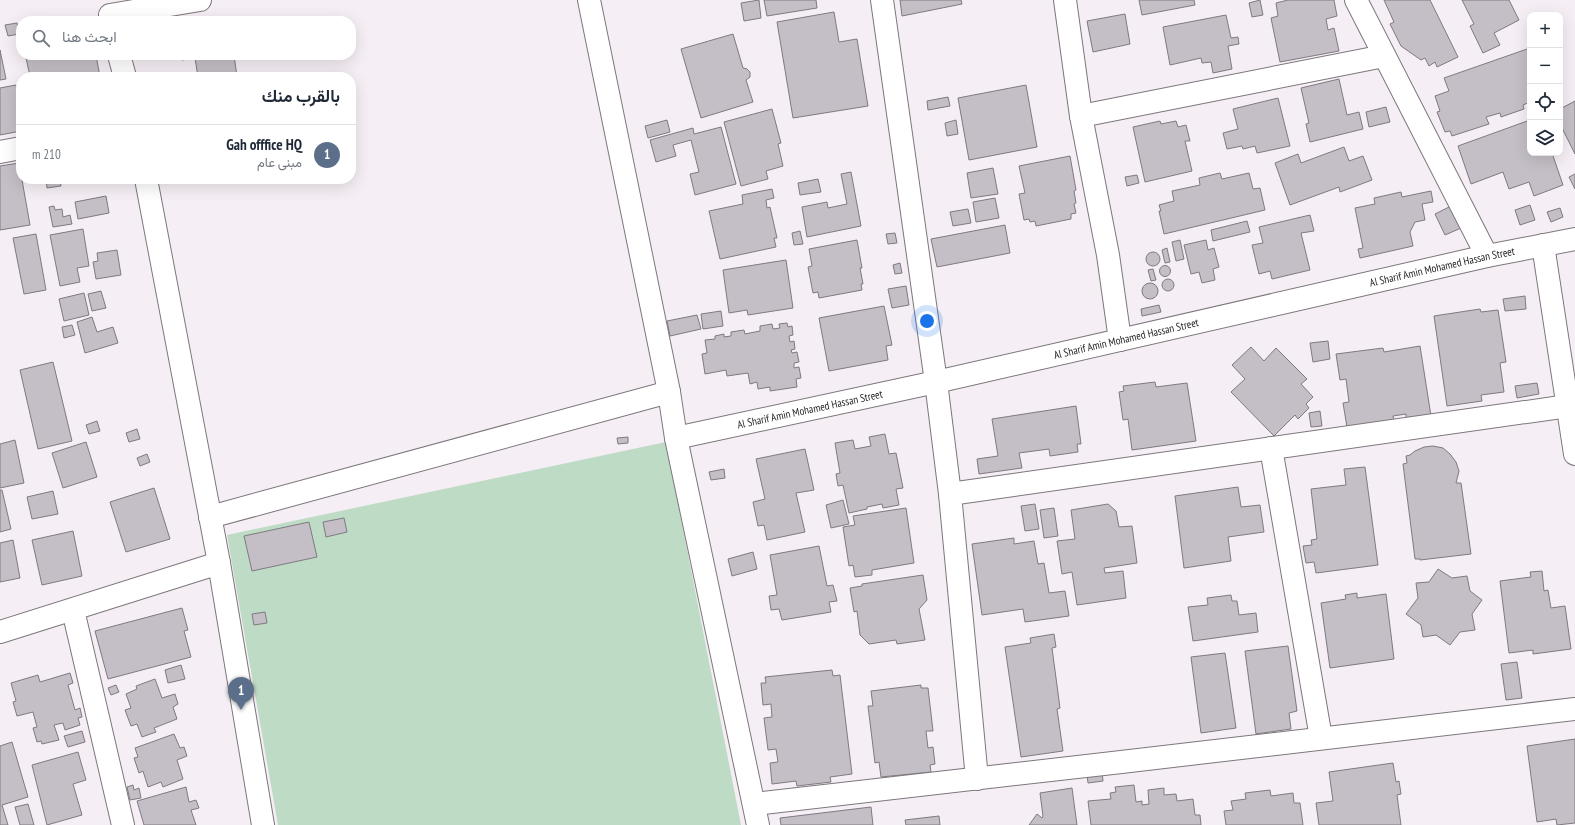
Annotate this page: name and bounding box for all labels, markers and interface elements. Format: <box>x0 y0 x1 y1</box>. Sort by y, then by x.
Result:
map controls <box>1527 12 1563 156</box>
button: + <box>1527 12 1563 48</box>
search box <box>16 16 356 60</box>
icon: search <box>30 27 52 49</box>
text: ابحث هنا <box>62 27 117 46</box>
button: − <box>1527 48 1563 84</box>
button: locate <box>1527 84 1563 120</box>
text: بالقرب منك <box>262 85 340 107</box>
button: layers <box>1527 120 1563 156</box>
text: Gah offfice HQ <box>226 135 302 154</box>
text: 210 m <box>32 146 61 163</box>
text: 1 <box>324 146 330 163</box>
text: مبنى عام <box>257 154 302 171</box>
street label: Al Sharif Amin Mohamed Hassan Street <box>1368 244 1516 290</box>
your location <box>917 311 937 331</box>
street label: Al Sharif Amin Mohamed Hassan Street <box>1052 315 1200 362</box>
street label: Al Sharif Amin Mohamed Hassan Street <box>736 387 884 432</box>
pin: 1 <box>228 677 254 710</box>

